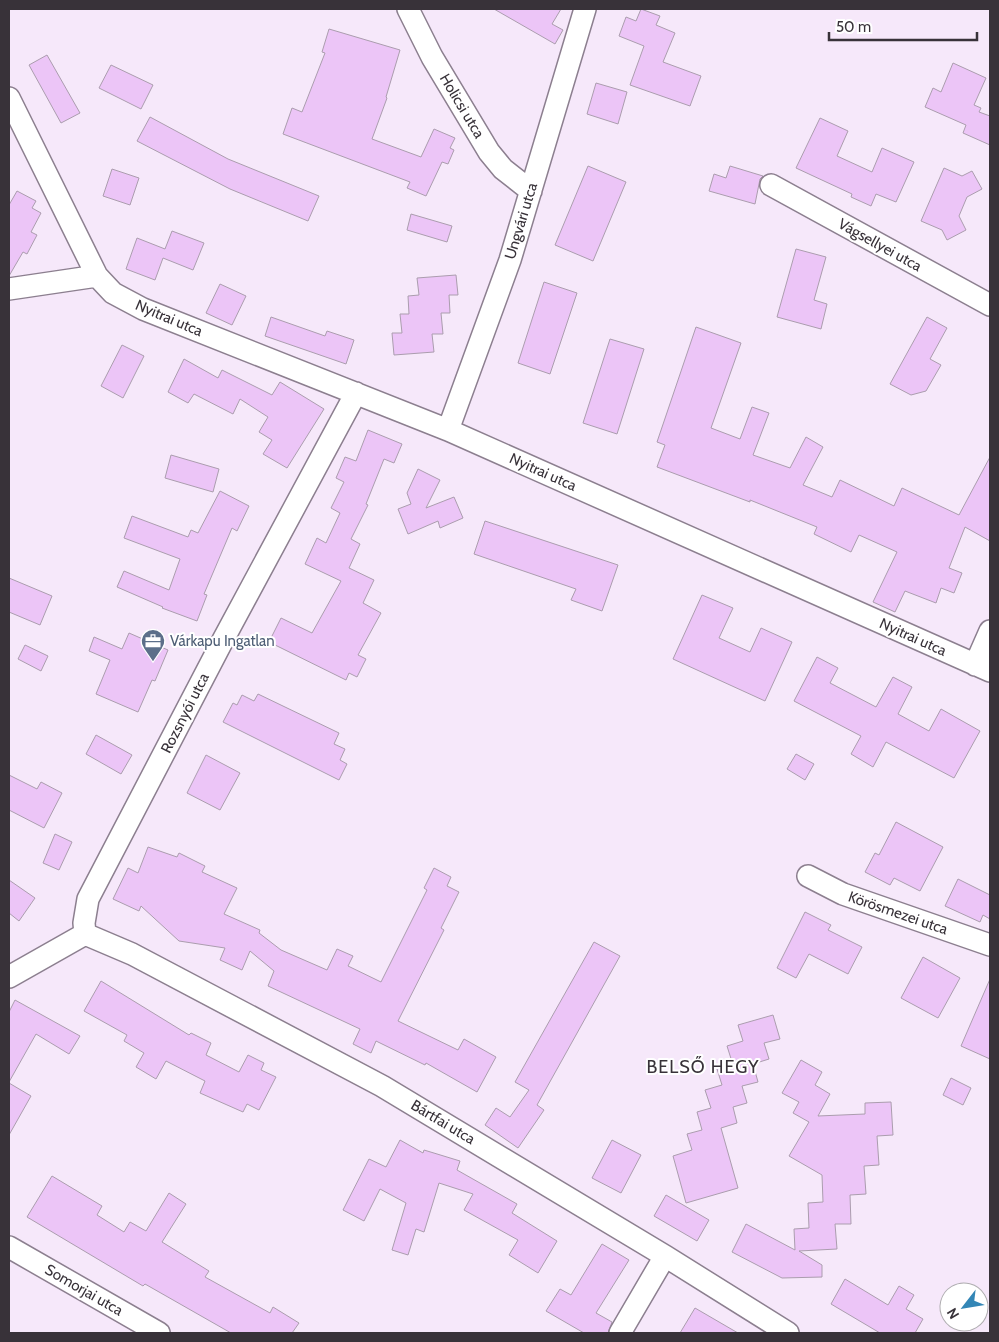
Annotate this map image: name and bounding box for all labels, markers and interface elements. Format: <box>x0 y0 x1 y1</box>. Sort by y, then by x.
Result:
scale bar <box>829 10 976 42</box>
text: 50 m <box>836 18 871 36</box>
street label: Holicsi utca <box>436 71 489 142</box>
street label: Ungvári utca <box>501 180 541 261</box>
street label: Vágsellyei utca <box>835 215 926 276</box>
street label: Nyitrai utca <box>133 296 206 341</box>
street label: Nyitrai utca <box>507 449 580 495</box>
street label: Nyitrai utca <box>877 614 950 660</box>
office icon: Várkapu Ingatlan <box>140 628 166 662</box>
place label: Várkapu Ingatlan <box>170 632 275 650</box>
street label: Rozsnyói utca <box>157 669 213 756</box>
street label: Körösmezei utca <box>846 888 951 939</box>
district label: BELSŐ HEGY <box>647 1056 759 1078</box>
street label: Bártfai utca <box>408 1096 479 1149</box>
street label: Somorjai utca <box>42 1260 127 1320</box>
north arrow <box>939 1282 989 1332</box>
text: N <box>943 1305 963 1323</box>

